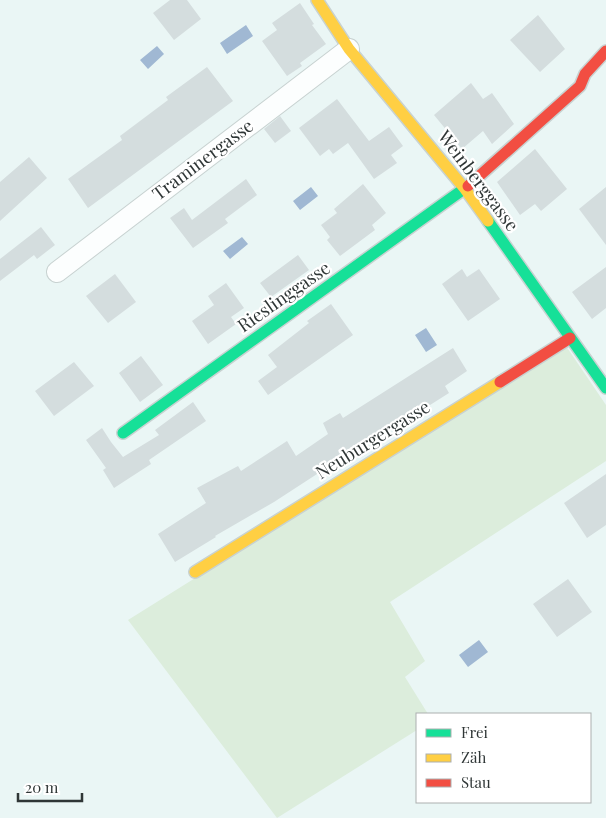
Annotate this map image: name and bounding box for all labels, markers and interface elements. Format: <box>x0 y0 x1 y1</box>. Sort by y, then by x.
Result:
street label: Traminergasse <box>147 113 258 205</box>
street label: Weinberggasse <box>432 124 525 236</box>
street label: Rieslinggasse <box>232 255 335 337</box>
street label: Neuburgergasse <box>311 394 434 484</box>
legend <box>416 713 591 803</box>
text: Frei <box>461 722 489 742</box>
text: Zäh <box>461 747 486 767</box>
scale bar <box>18 770 81 802</box>
text: Stau <box>461 772 491 792</box>
text: 20 m <box>25 777 59 797</box>

